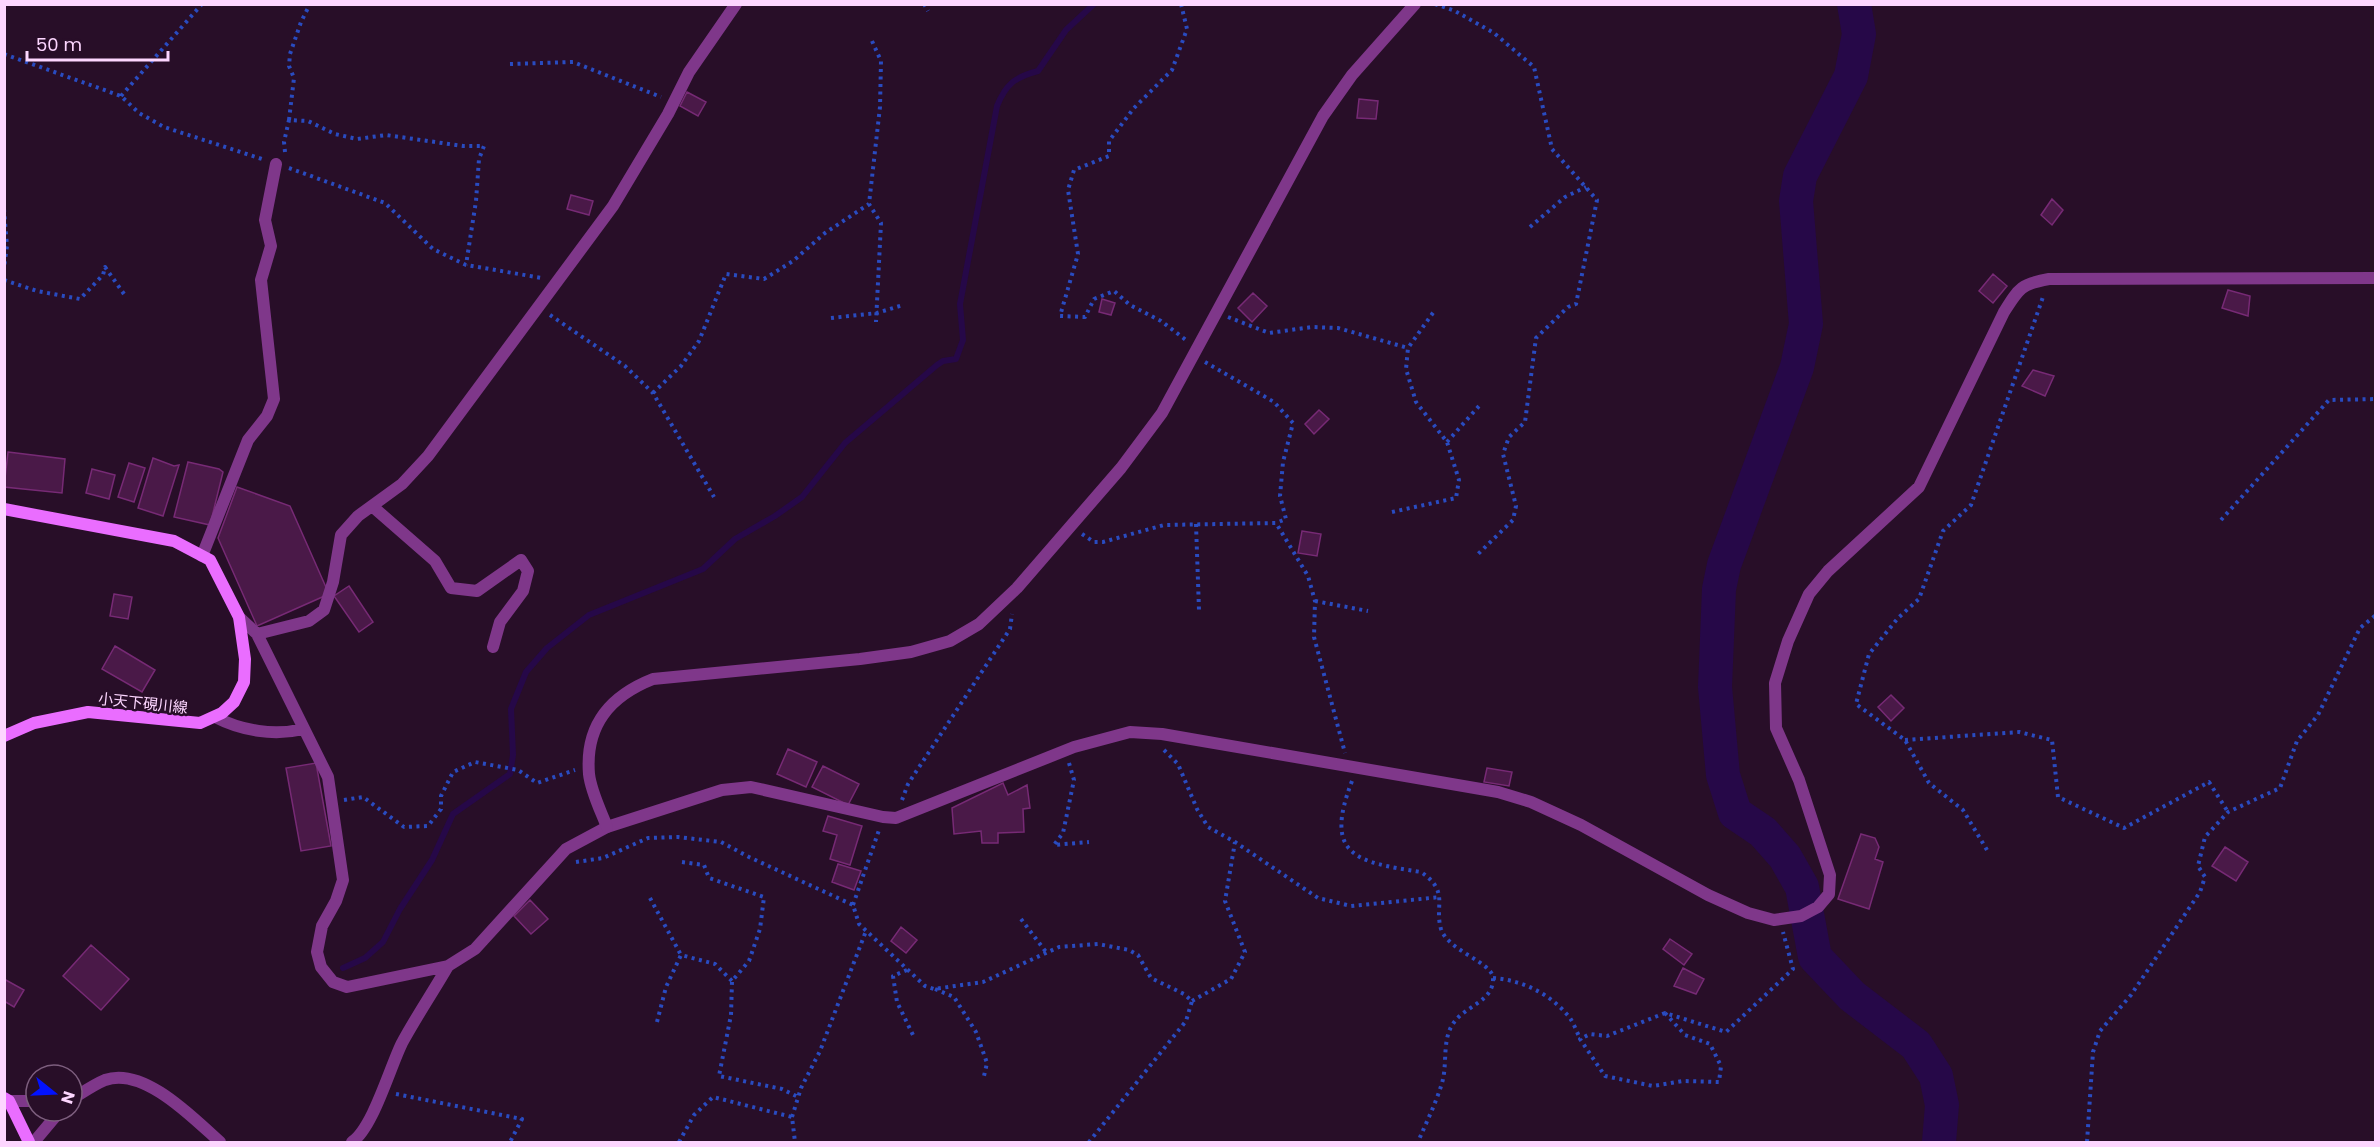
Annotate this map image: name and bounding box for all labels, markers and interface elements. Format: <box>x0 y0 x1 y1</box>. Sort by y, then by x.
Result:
scale bar <box>27 24 168 62</box>
text: 50 m <box>36 32 82 57</box>
street label: 小天下硯川線 <box>97 688 189 718</box>
north arrow <box>24 1063 84 1123</box>
text: N <box>55 1088 81 1107</box>

